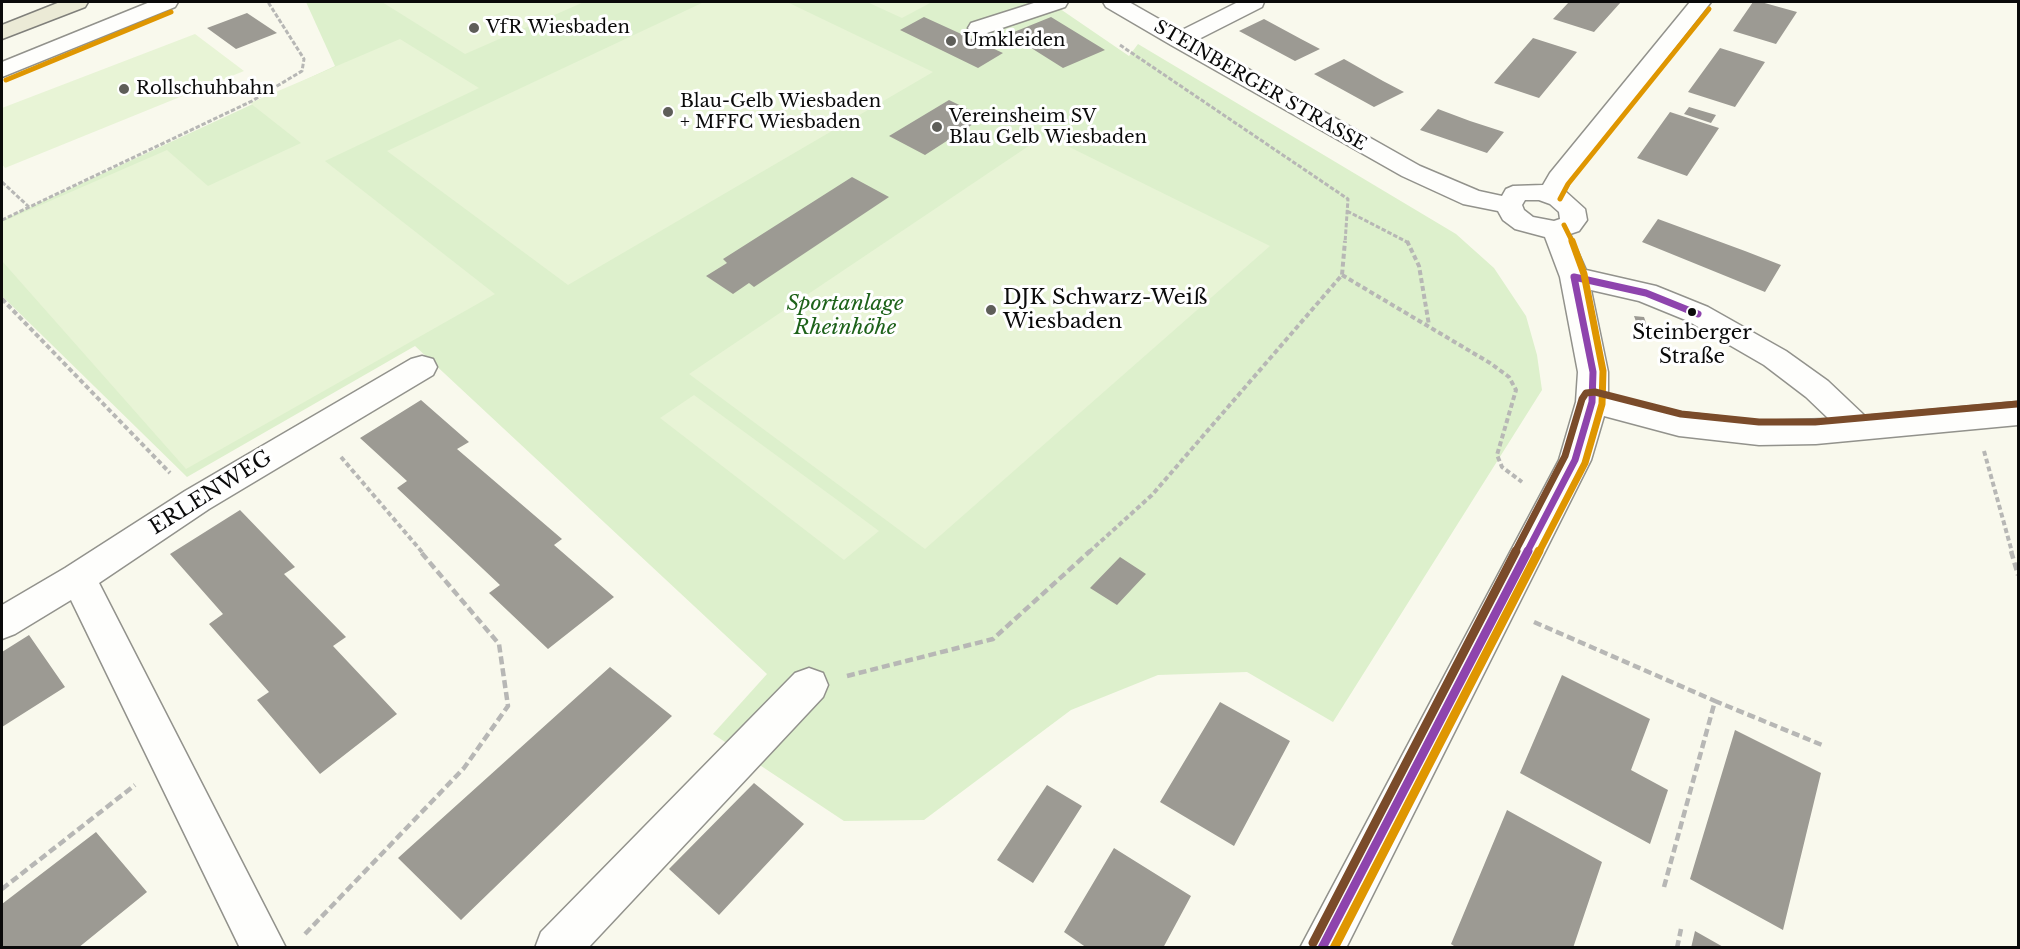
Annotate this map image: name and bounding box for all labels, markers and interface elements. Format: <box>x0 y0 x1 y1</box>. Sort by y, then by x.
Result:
street label: STEINBERGER STRASSE <box>1150 16 1370 156</box>
place label: VfR Wiesbaden <box>486 17 630 39</box>
marker: VfR Wiesbaden <box>467 21 481 35</box>
place label: Umkleiden <box>963 30 1065 52</box>
marker: Umkleiden <box>944 34 958 48</box>
place label: Rollschuhbahn <box>136 78 275 100</box>
marker: Rollschuhbahn <box>117 82 131 96</box>
place label: Blau-Gelb Wiesbaden + MFFC Wiesbaden <box>680 91 881 134</box>
marker: Blau-Gelb Wiesbaden + MFFC Wiesbaden <box>661 105 675 119</box>
place label: Vereinsheim SV Blau Gelb Wiesbaden <box>949 106 1147 148</box>
marker: Vereinsheim SV Blau Gelb Wiesbaden <box>930 120 944 134</box>
place label: DJK Schwarz-Weiß Wiesbaden <box>1003 285 1207 335</box>
park label: Sportanlage Rheinhöhe <box>786 291 904 341</box>
marker: DJK Schwarz-Weiß Wiesbaden <box>984 303 998 317</box>
marker: Steinberger Straße <box>1686 306 1698 318</box>
place label: Steinberger Straße <box>1632 321 1752 368</box>
street label: ERLENWEG <box>145 445 277 541</box>

